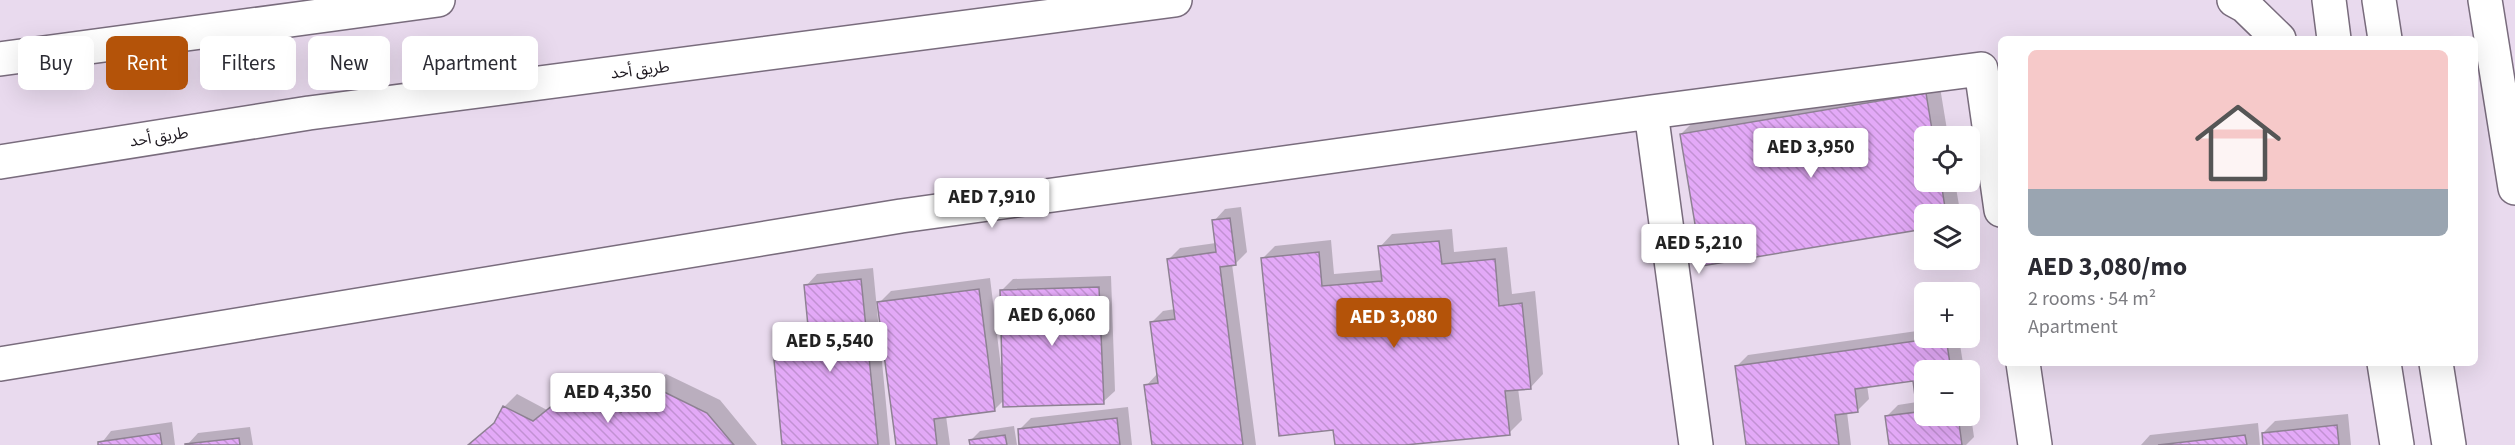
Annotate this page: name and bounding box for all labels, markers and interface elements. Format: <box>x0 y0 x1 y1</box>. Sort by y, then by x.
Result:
chip: Buy <box>18 36 94 90</box>
chip: Rent <box>106 36 188 90</box>
chip: Filters <box>200 36 296 90</box>
chip: New <box>308 36 390 90</box>
chip: Apartment <box>402 36 538 90</box>
street label: طريق أحد <box>609 55 671 85</box>
icon: home <box>2184 89 2292 197</box>
street label: طريق أحد <box>128 121 190 153</box>
map controls <box>1914 126 1980 426</box>
button: locate <box>1914 126 1980 192</box>
pin: AED 3,950 <box>1742 128 1880 179</box>
text: AED 3,950 <box>1767 133 1855 161</box>
pin: AED 7,910 <box>923 178 1061 229</box>
text: AED 7,910 <box>948 183 1036 211</box>
button: layers <box>1914 204 1980 270</box>
pin: AED 5,210 <box>1630 224 1768 275</box>
text: AED 5,210 <box>1655 229 1743 257</box>
text: AED 3,080/mo <box>2028 248 2187 285</box>
button: + <box>1914 282 1980 348</box>
text: 2 rooms · 54 m² <box>2028 285 2156 313</box>
pin: AED 6,060 <box>983 296 1121 347</box>
pin: AED 3,080 <box>1325 298 1463 349</box>
text: AED 6,060 <box>1008 301 1096 329</box>
text: AED 3,080 <box>1350 303 1438 331</box>
text: Apartment <box>2028 313 2118 341</box>
pin: AED 5,540 <box>761 322 899 373</box>
text: AED 5,540 <box>786 327 874 355</box>
button: − <box>1914 360 1980 426</box>
pin: AED 4,350 <box>539 373 677 424</box>
text: AED 4,350 <box>564 378 652 406</box>

